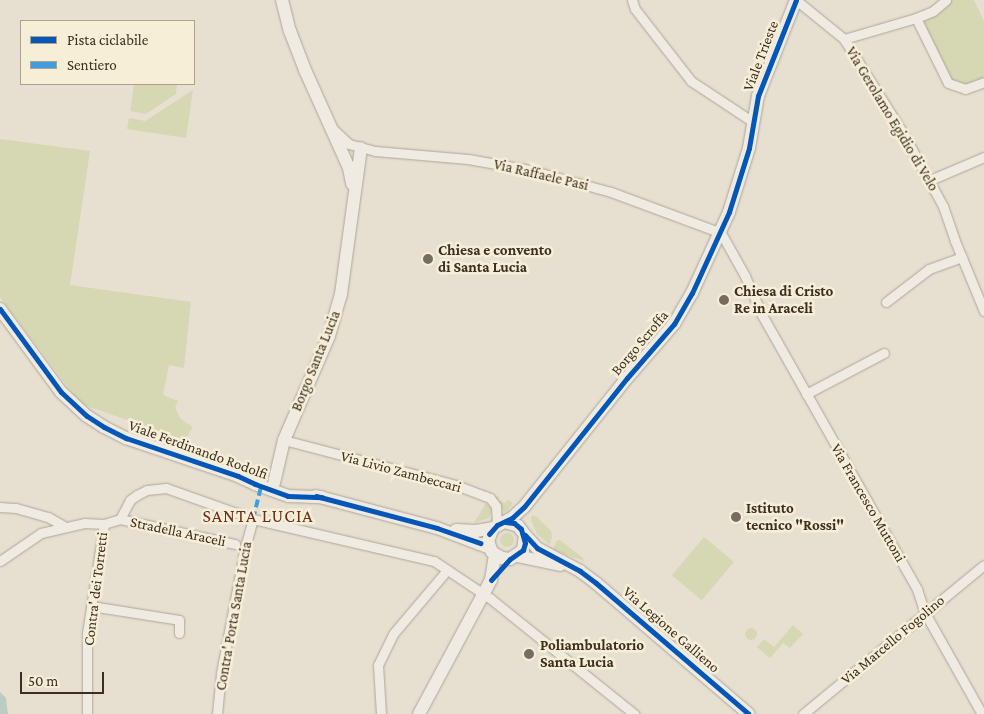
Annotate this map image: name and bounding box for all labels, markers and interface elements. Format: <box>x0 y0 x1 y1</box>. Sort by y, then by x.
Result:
street label: Viale Trieste <box>739 18 783 94</box>
legend <box>20 20 195 85</box>
text: Pista ciclabile <box>67 32 148 48</box>
street label: Via Gerolamo Egidio di Velo <box>842 43 942 195</box>
text: Sentiero <box>67 57 117 73</box>
street label: Via Raffaele Pasi <box>492 155 590 195</box>
place label: Chiesa e convento di Santa Lucia <box>438 241 552 276</box>
marker: Chiesa e convento di Santa Lucia <box>422 253 434 265</box>
place label: Chiesa di Cristo Re in Araceli <box>734 282 833 317</box>
marker: Chiesa di Cristo Re in Araceli <box>718 294 730 306</box>
street label: Borgo Scroffa <box>608 307 672 379</box>
street label: Borgo Santa Lucia <box>288 308 344 414</box>
street label: Viale Ferdinando Rodolfi <box>126 416 270 484</box>
street label: Via Francesco Muttoni <box>827 440 909 566</box>
street label: Via Livio Zambeccari <box>339 447 463 497</box>
place label: Istituto tecnico "Rossi" <box>746 499 844 534</box>
district label: SANTA LUCIA <box>201 505 315 527</box>
marker: Istituto tecnico "Rossi" <box>730 511 742 523</box>
street label: Stradella Araceli <box>129 513 227 551</box>
street label: Contra' dei Torretti <box>80 531 112 647</box>
street label: Contra' Porta Santa Lucia <box>212 540 256 692</box>
street label: Via Legione Gallieno <box>619 583 723 677</box>
street label: Via Marcello Fogolino <box>838 591 948 689</box>
place label: Poliambulatorio Santa Lucia <box>540 636 644 671</box>
marker: Poliambulatorio Santa Lucia <box>522 647 536 661</box>
scale bar <box>22 662 106 694</box>
text: 50 m <box>28 673 58 689</box>

